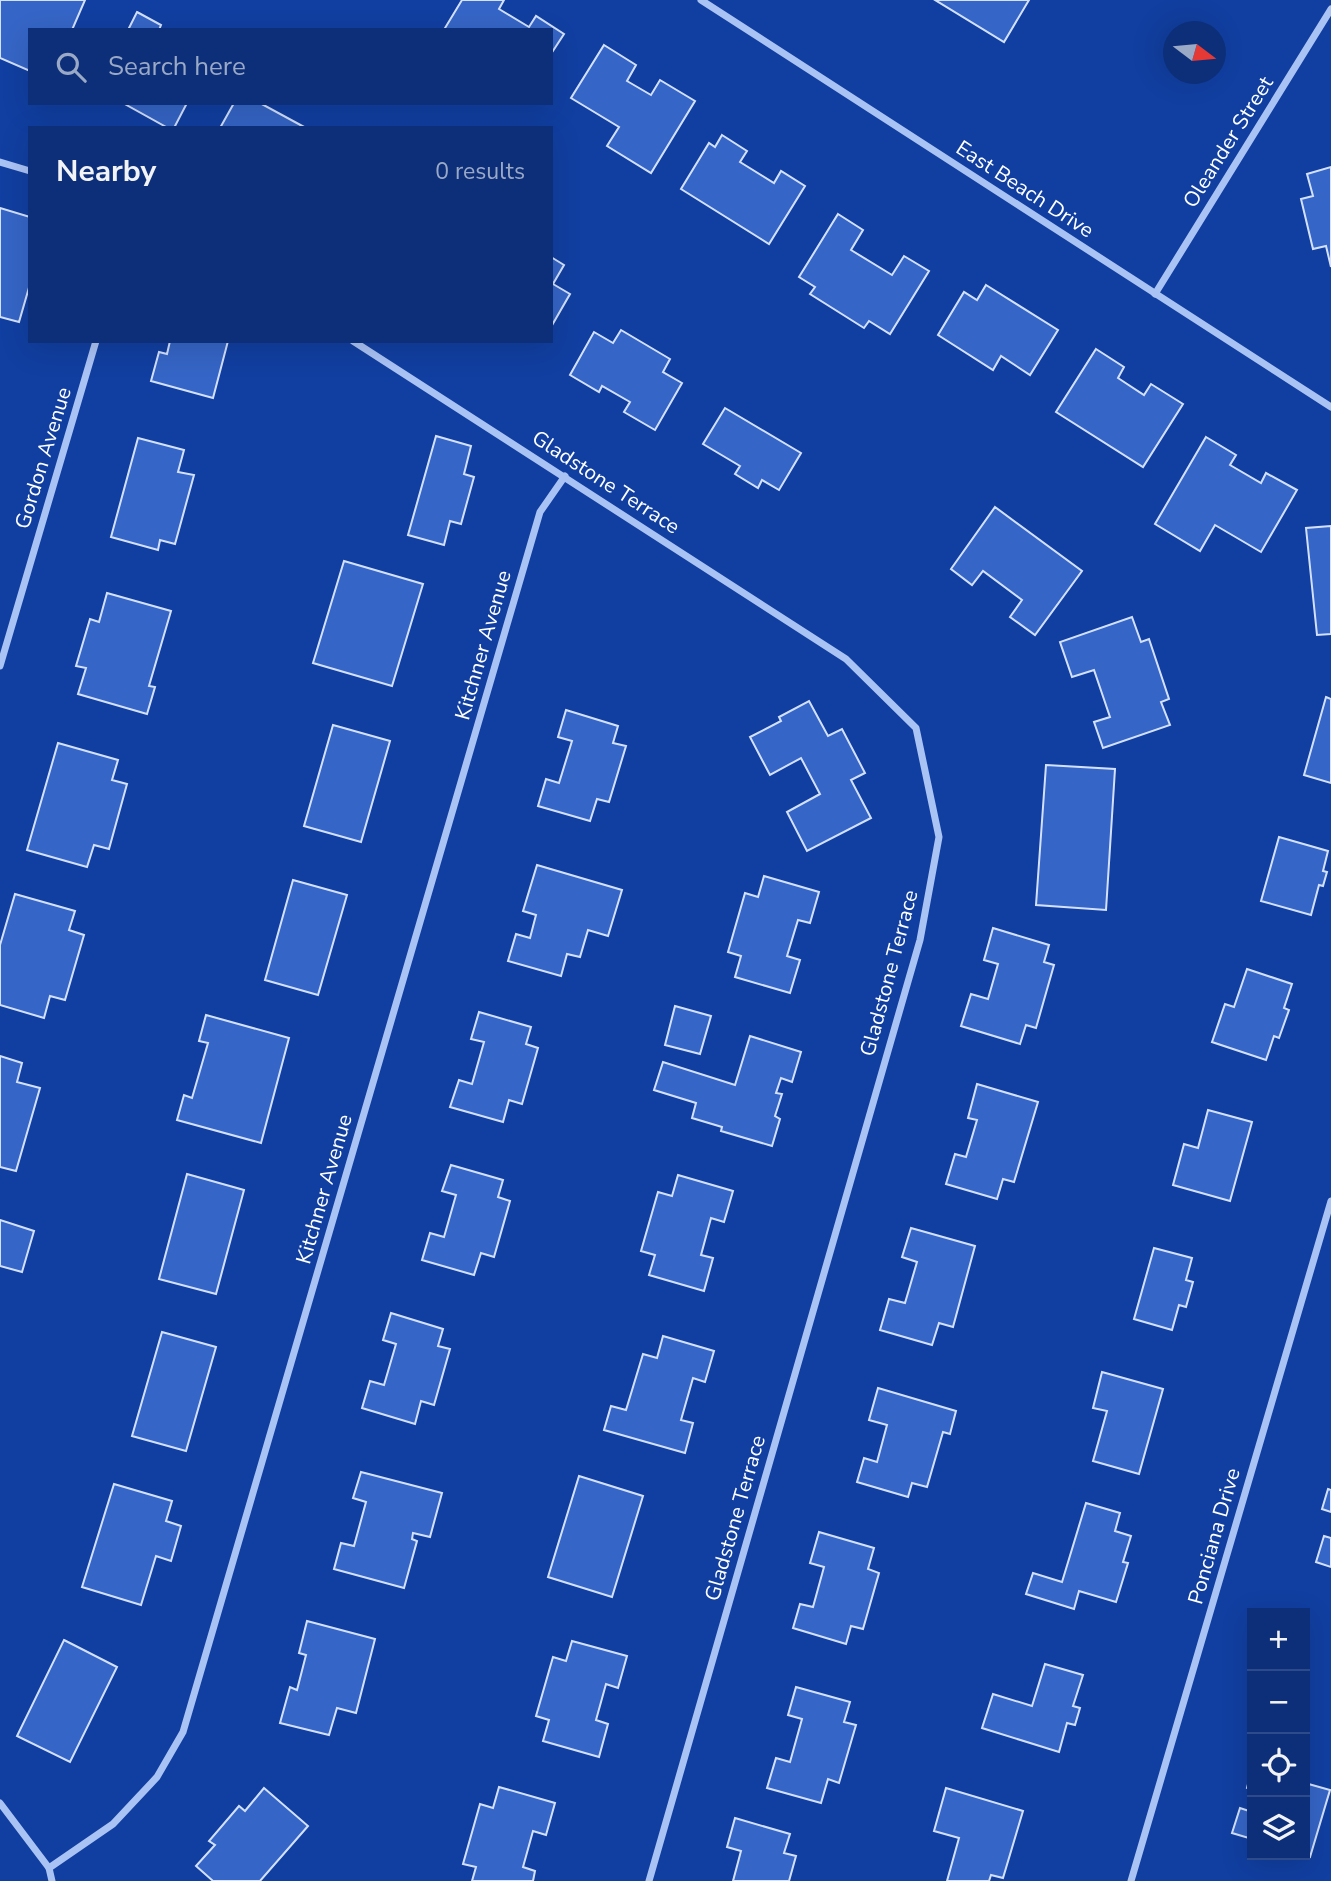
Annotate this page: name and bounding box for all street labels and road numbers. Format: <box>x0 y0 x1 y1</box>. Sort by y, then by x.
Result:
street label: Oleander Street <box>1176 70 1280 213</box>
street label: East Beach Drive <box>951 134 1099 244</box>
street label: Gordon Avenue <box>8 384 78 532</box>
street label: Gladstone Terrace <box>527 424 685 540</box>
street label: Kitchner Avenue <box>448 567 518 723</box>
street label: Gladstone Terrace <box>853 887 925 1059</box>
street label: Kitchner Avenue <box>289 1111 359 1267</box>
street label: Gladstone Terrace <box>698 1432 772 1604</box>
street label: Ponciana Drive <box>1181 1465 1247 1607</box>

